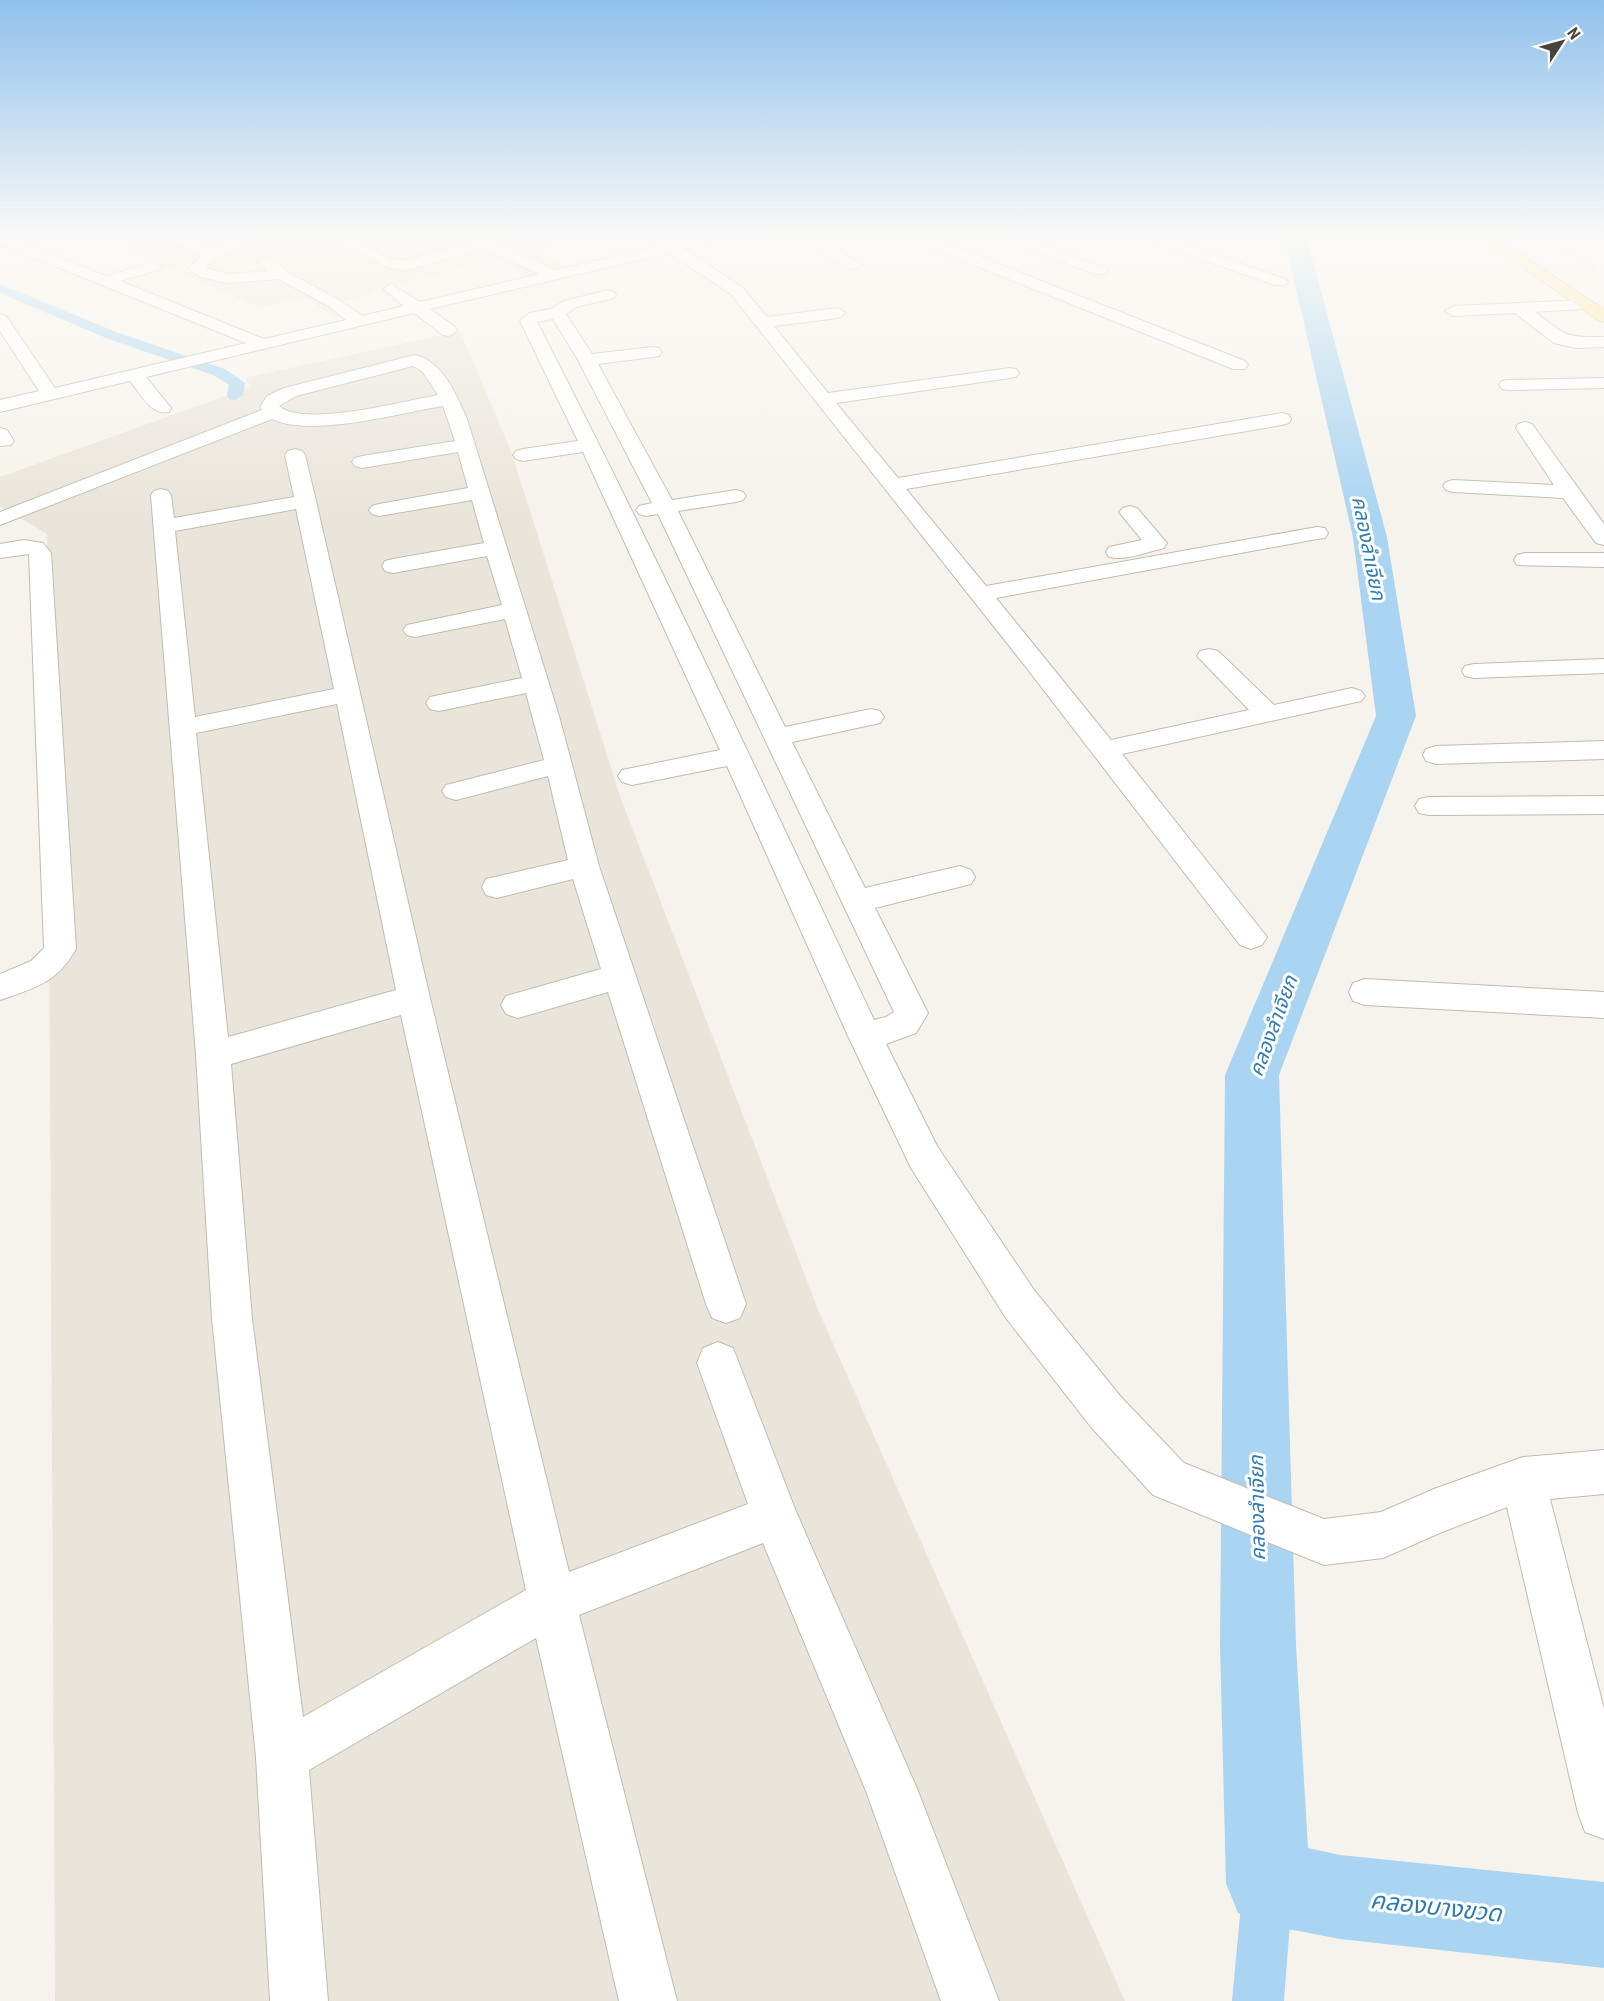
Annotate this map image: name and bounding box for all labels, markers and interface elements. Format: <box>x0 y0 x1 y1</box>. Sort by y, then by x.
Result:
north arrow <box>1532 12 1592 72</box>
text: N <box>1563 24 1584 43</box>
water label: คลองลำเจียก <box>1347 494 1391 603</box>
water label: คลองลำเจียก <box>1244 971 1303 1080</box>
water label: คลองลำเจียก <box>1244 1454 1270 1561</box>
water label: คลองบางขวด <box>1369 1886 1504 1928</box>

